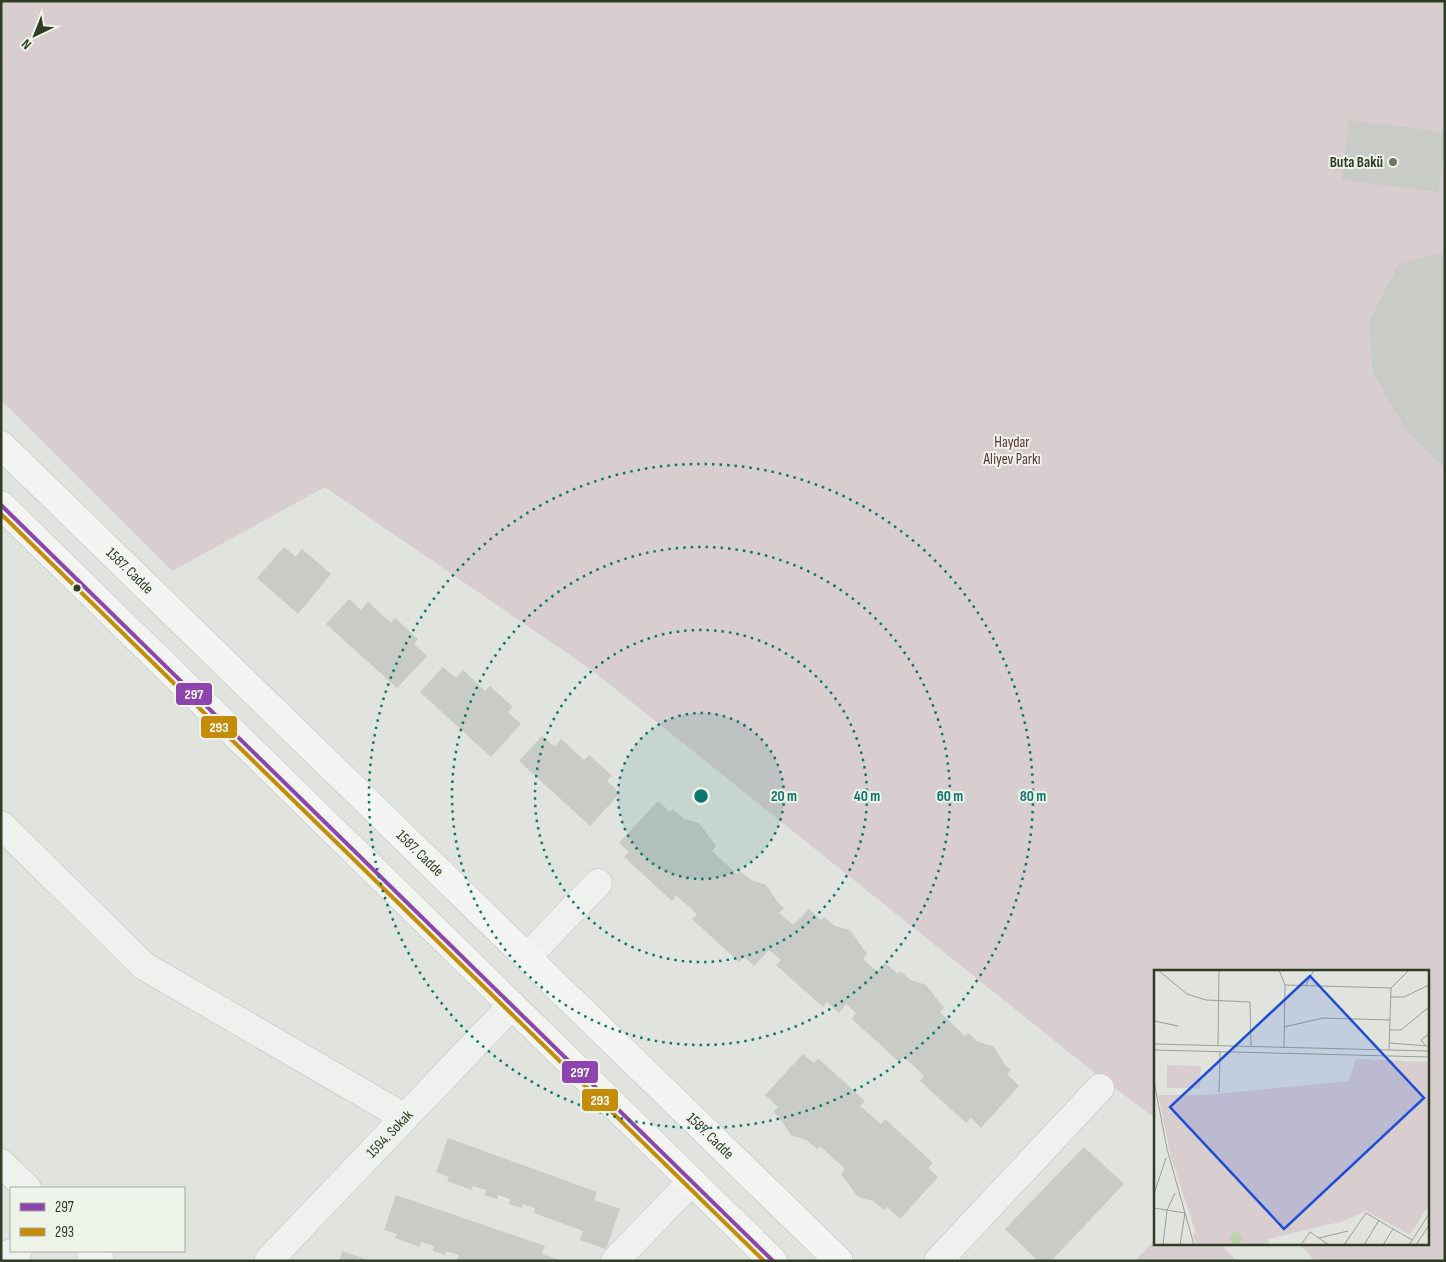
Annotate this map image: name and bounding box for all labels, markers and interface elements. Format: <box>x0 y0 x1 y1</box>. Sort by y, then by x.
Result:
north arrow <box>10 10 60 60</box>
text: N <box>18 35 35 53</box>
place label: Buta Bakü <box>1330 153 1383 172</box>
marker: Buta Bakü <box>1387 156 1399 168</box>
park label: Haydar Aliyev Parkı <box>982 433 1041 469</box>
street label: 1587. Cadde <box>102 544 157 598</box>
unlabelled marker <box>72 583 82 593</box>
line badge: 297 <box>175 682 213 706</box>
text: 297 <box>185 686 204 703</box>
line badge: 293 <box>200 715 238 739</box>
text: 293 <box>209 719 229 736</box>
centre of rings <box>692 787 710 805</box>
text: 20 m <box>771 787 797 806</box>
text: 40 m <box>854 787 880 806</box>
text: 60 m <box>937 787 963 806</box>
text: 80 m <box>1020 787 1046 806</box>
street label: 1587. Cadde <box>392 826 448 881</box>
inset map <box>1154 970 1428 1244</box>
line badge: 297 <box>561 1060 599 1084</box>
text: 297 <box>571 1064 590 1081</box>
line badge: 293 <box>581 1088 619 1112</box>
text: 293 <box>590 1092 610 1109</box>
street label: 1594. Sokak <box>362 1106 417 1162</box>
street label: 1587. Cadde <box>682 1109 738 1163</box>
legend <box>10 1187 185 1252</box>
text: 297 <box>55 1198 74 1217</box>
text: 293 <box>55 1223 74 1242</box>

